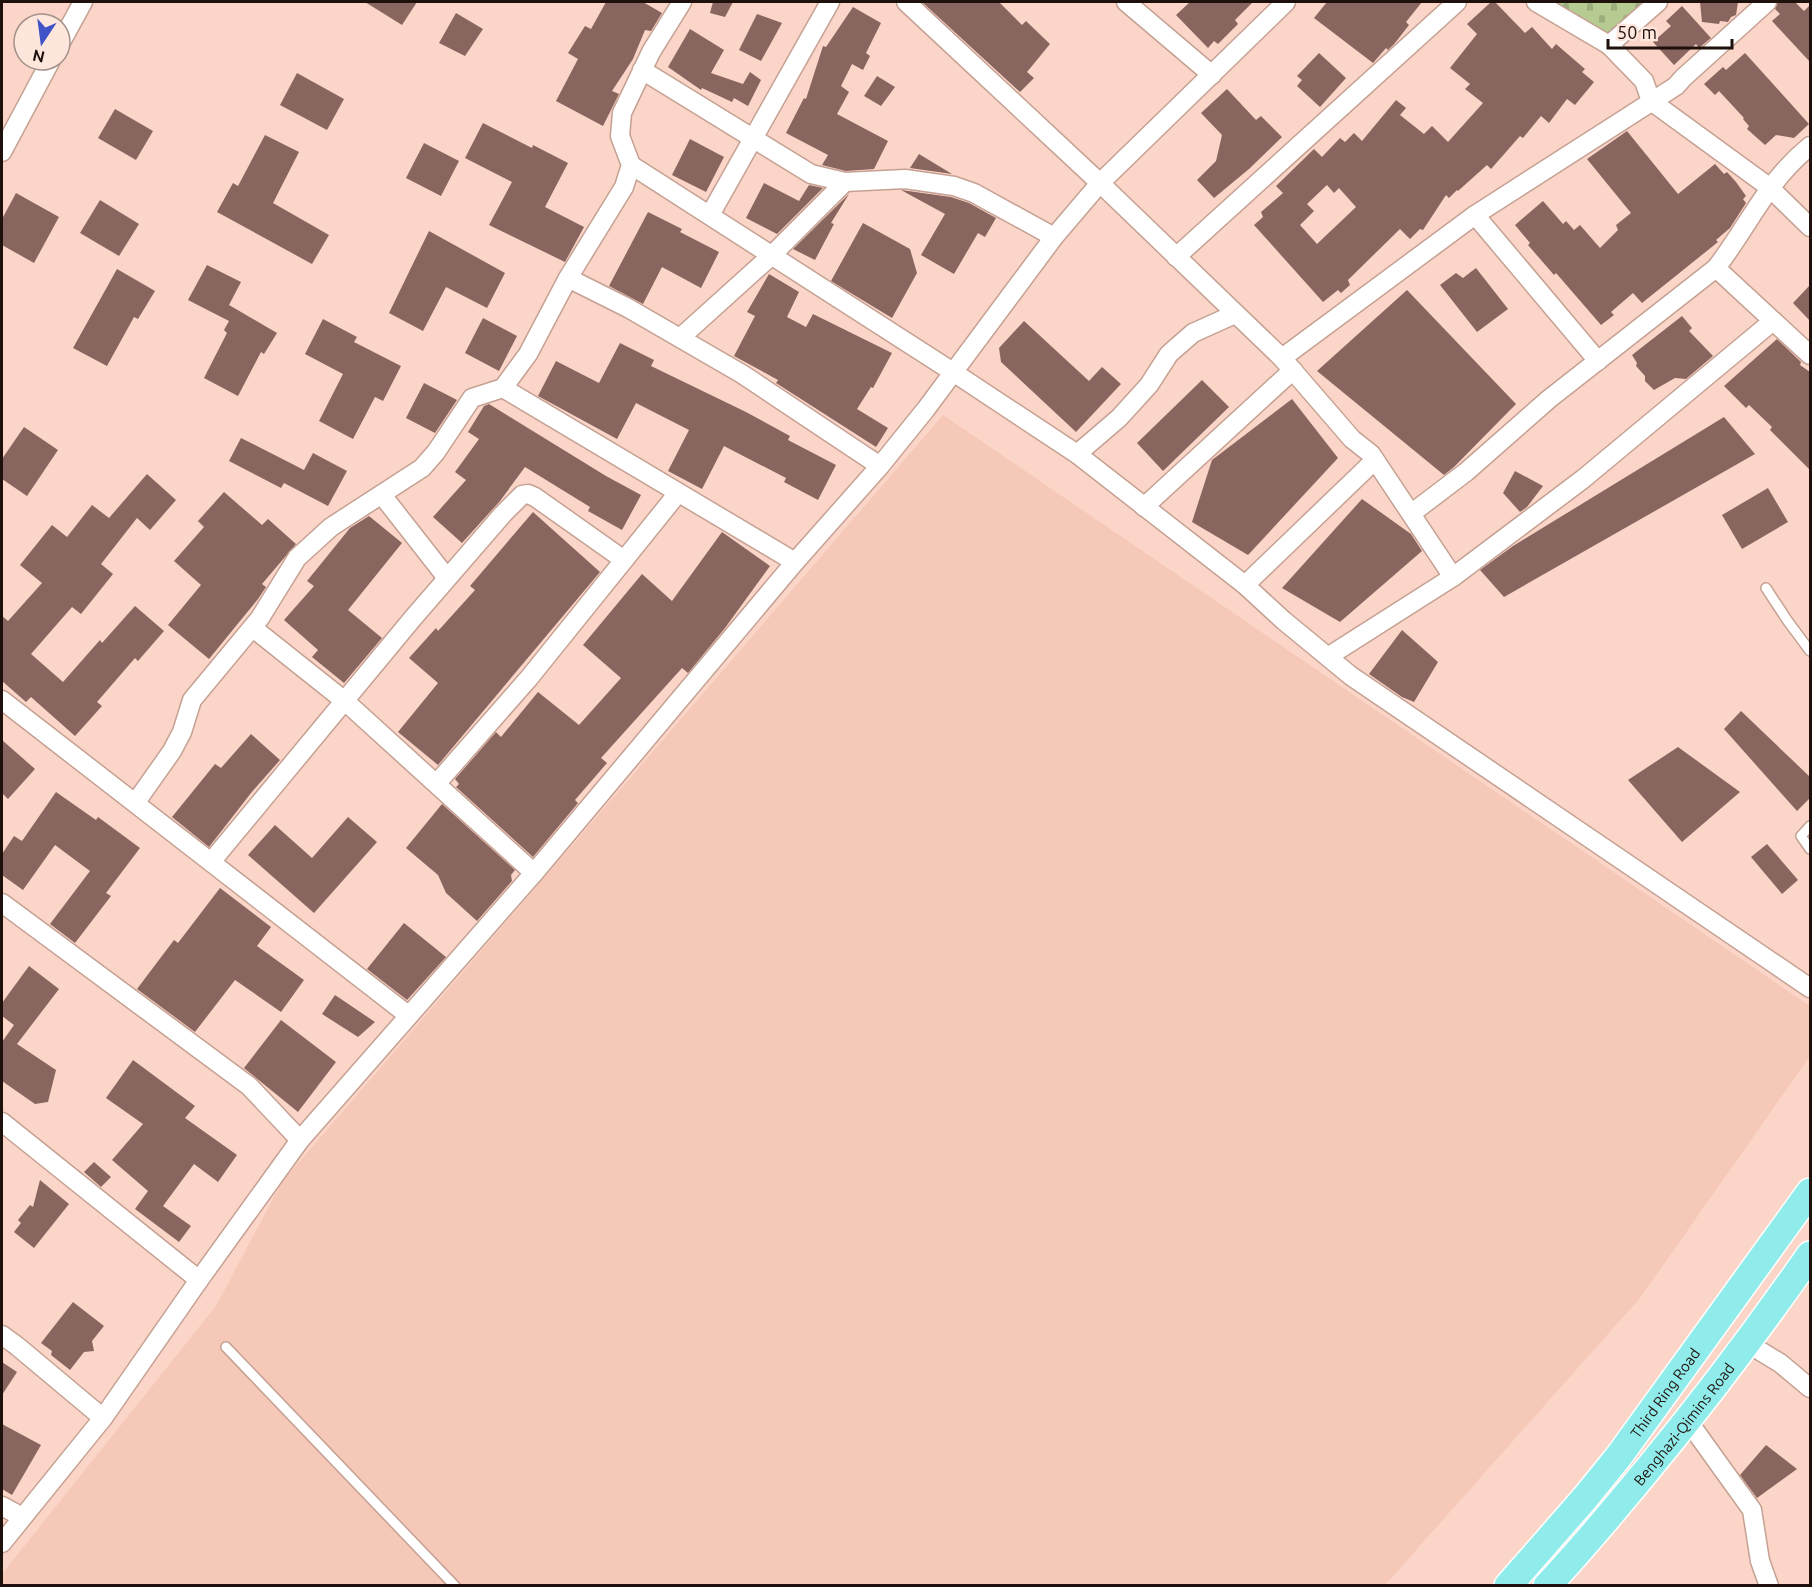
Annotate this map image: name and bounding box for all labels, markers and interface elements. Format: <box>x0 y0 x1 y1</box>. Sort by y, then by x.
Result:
north arrow <box>12 12 72 72</box>
scale bar <box>1608 12 1732 50</box>
text: 50 m <box>1617 22 1657 42</box>
text: N <box>31 47 46 67</box>
street label: Third Ring Road <box>1627 1345 1703 1441</box>
street label: Benghazi-Qimins Road <box>1630 1359 1737 1489</box>

